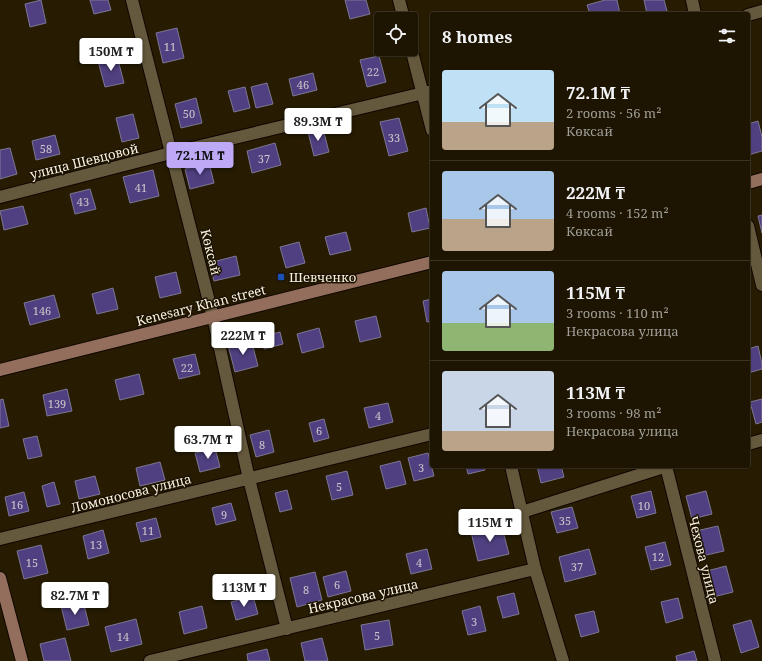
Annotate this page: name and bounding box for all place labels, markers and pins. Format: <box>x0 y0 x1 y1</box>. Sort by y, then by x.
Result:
pin: 150M ₸ <box>78 38 144 72</box>
pin: 89.3M ₸ <box>281 108 355 142</box>
pin: 72.1M ₸ <box>163 142 237 176</box>
place label: Шевченко <box>289 268 356 286</box>
marker: Шевченко <box>276 272 286 282</box>
pin: 222M ₸ <box>210 322 276 356</box>
pin: 63.7M ₸ <box>171 426 245 460</box>
pin: 115M ₸ <box>457 509 523 543</box>
pin: 113M ₸ <box>211 574 277 608</box>
pin: 82.7M ₸ <box>38 582 112 616</box>

